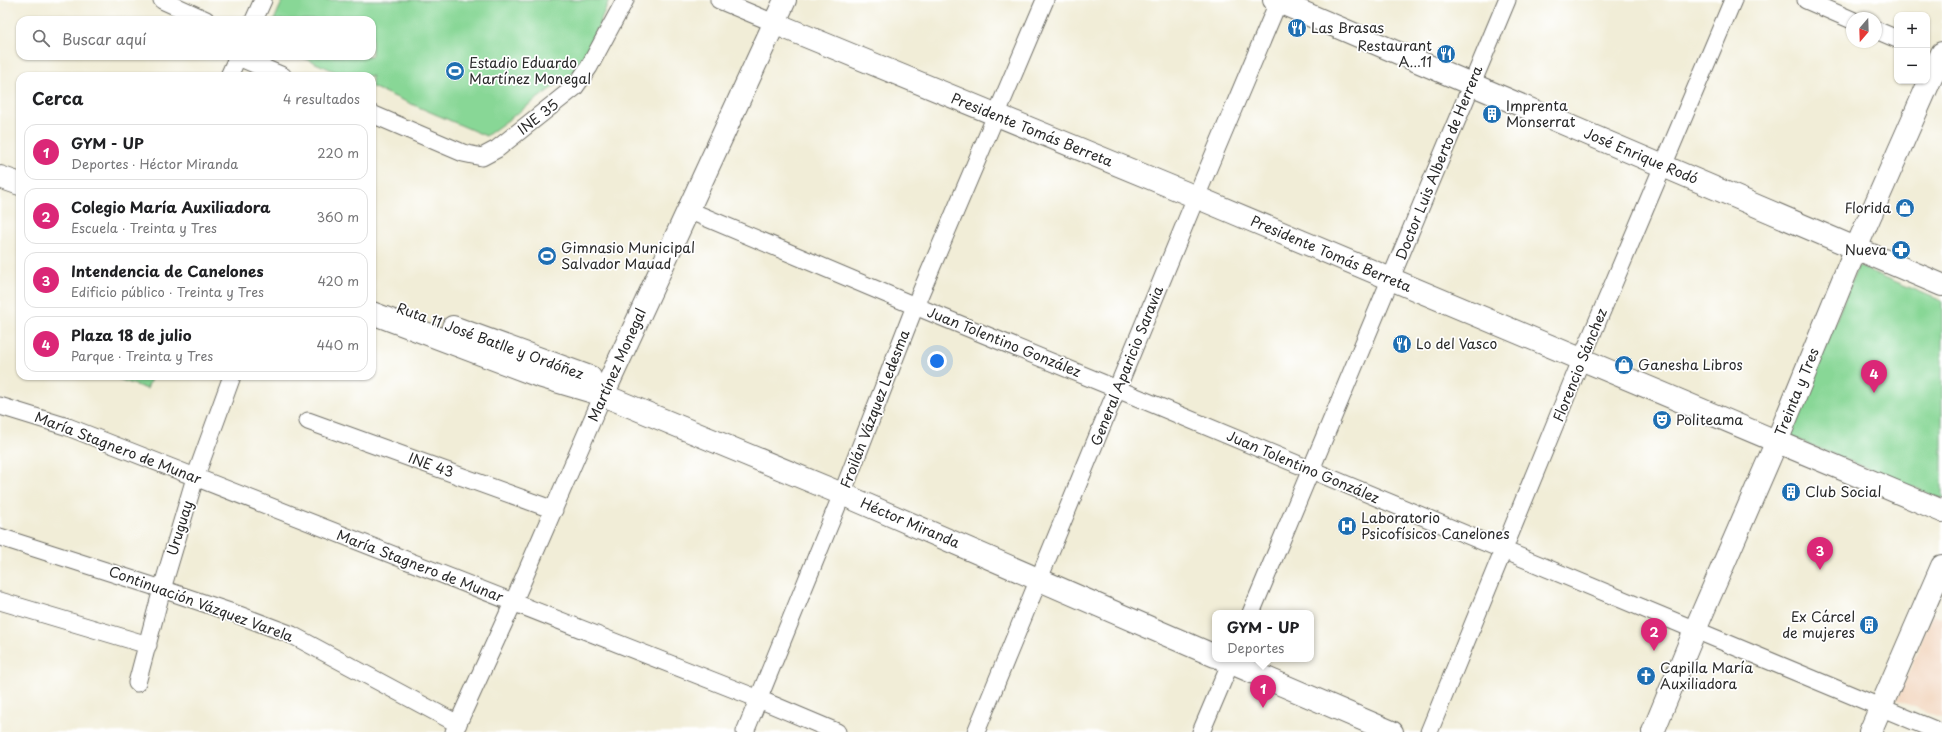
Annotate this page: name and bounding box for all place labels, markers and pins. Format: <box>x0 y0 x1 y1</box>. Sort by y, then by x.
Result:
restaurant icon: Las Brasas <box>1286 17 1308 39</box>
place label: Las Brasas <box>1311 17 1384 38</box>
place label: Restaurant A...11 <box>1357 35 1432 72</box>
restaurant icon: Restaurant A...11 <box>1435 43 1457 65</box>
place label: Estadio Eduardo Martínez Monegal <box>469 52 591 89</box>
sports icon: Estadio Eduardo Martínez Monegal <box>444 60 466 82</box>
place label: Imprenta Monserrat <box>1506 95 1576 132</box>
building icon: Imprenta Monserrat <box>1481 103 1503 125</box>
place label: Florida <box>1844 197 1891 218</box>
shop icon: Florida <box>1894 197 1916 219</box>
place label: Gimnasio Municipal Salvador Mauad <box>561 237 695 274</box>
place label: Nueva <box>1845 239 1887 260</box>
pharmacy icon: Nueva <box>1890 239 1912 261</box>
sports icon: Gimnasio Municipal Salvador Mauad <box>536 245 558 267</box>
restaurant icon: Lo del Vasco <box>1391 333 1413 355</box>
place label: Lo del Vasco <box>1416 333 1497 354</box>
shop icon: Ganesha Libros <box>1613 354 1635 376</box>
place label: Ganesha Libros <box>1638 354 1743 375</box>
pin: 4 <box>1861 360 1887 393</box>
theatre icon: Politeama <box>1651 409 1673 431</box>
place label: Politeama <box>1676 409 1743 430</box>
building icon: Club Social <box>1780 481 1802 503</box>
place label: Club Social <box>1805 481 1881 502</box>
place label: Laboratorio Psicofísicos Canelones <box>1361 507 1510 544</box>
hospital icon: Laboratorio Psicofísicos Canelones <box>1336 515 1358 537</box>
pin: 3 <box>1807 537 1833 570</box>
place label: Ex Cárcel de mujeres <box>1782 606 1855 643</box>
building icon: Ex Cárcel de mujeres <box>1858 614 1880 636</box>
pin: 2 <box>1641 618 1667 651</box>
place label: Capilla María Auxiliadora <box>1660 657 1753 694</box>
church icon: Capilla María Auxiliadora <box>1635 665 1657 687</box>
pin: 1 <box>1250 675 1276 708</box>

